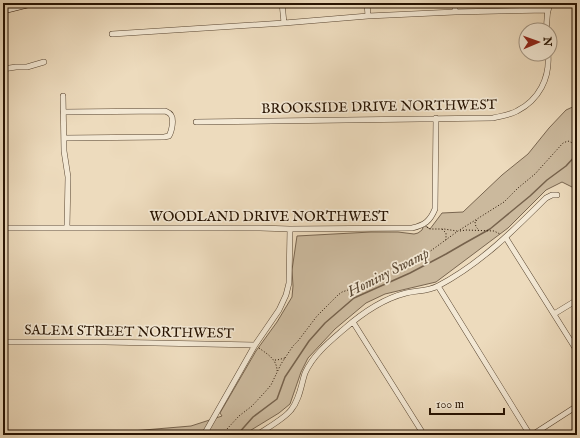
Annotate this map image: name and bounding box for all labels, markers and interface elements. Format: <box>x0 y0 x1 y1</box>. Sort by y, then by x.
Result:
north arrow <box>518 22 558 62</box>
text: N <box>540 36 554 47</box>
street label: BROOKSIDE DRIVE NORTHWEST <box>261 96 498 118</box>
street label: WOODLAND DRIVE NORTHWEST <box>149 208 389 226</box>
water label: Hominy Swamp <box>343 244 432 302</box>
street label: SALEM STREET NORTHWEST <box>24 321 235 343</box>
scale bar <box>430 390 504 416</box>
text: 100 m <box>436 397 464 412</box>

